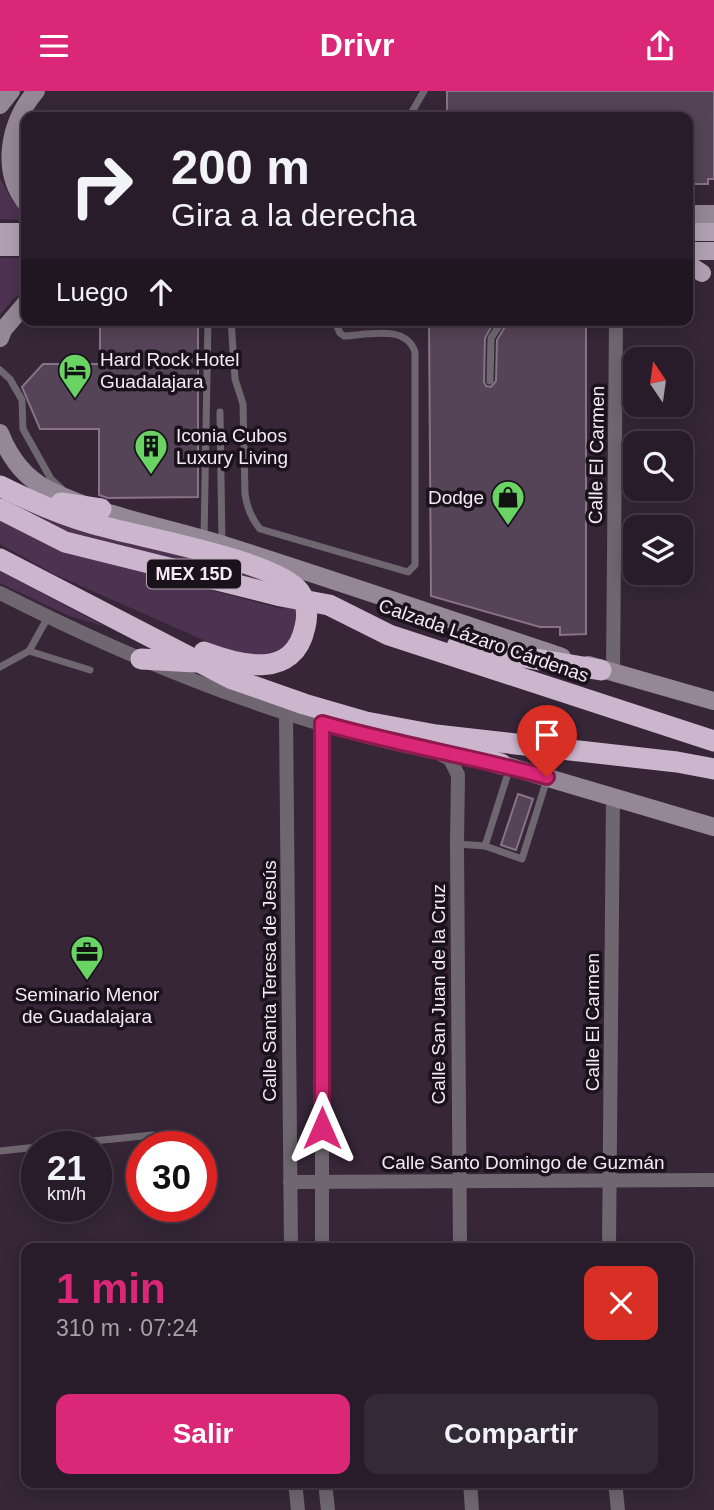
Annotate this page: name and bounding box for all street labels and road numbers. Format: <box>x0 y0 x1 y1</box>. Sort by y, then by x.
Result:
street label: Calle El Carmen <box>585 386 608 524</box>
road number: MEX 15D <box>147 559 241 589</box>
street label: Calzada Lázaro Cárdenas <box>376 595 592 686</box>
street label: Calle Santa Teresa de Jesús <box>259 860 280 1102</box>
street label: Calle San Juan de la Cruz <box>428 884 449 1104</box>
street label: Calle El Carmen <box>582 953 603 1091</box>
street label: Calle Santo Domingo de Guzmán <box>381 1152 665 1173</box>

